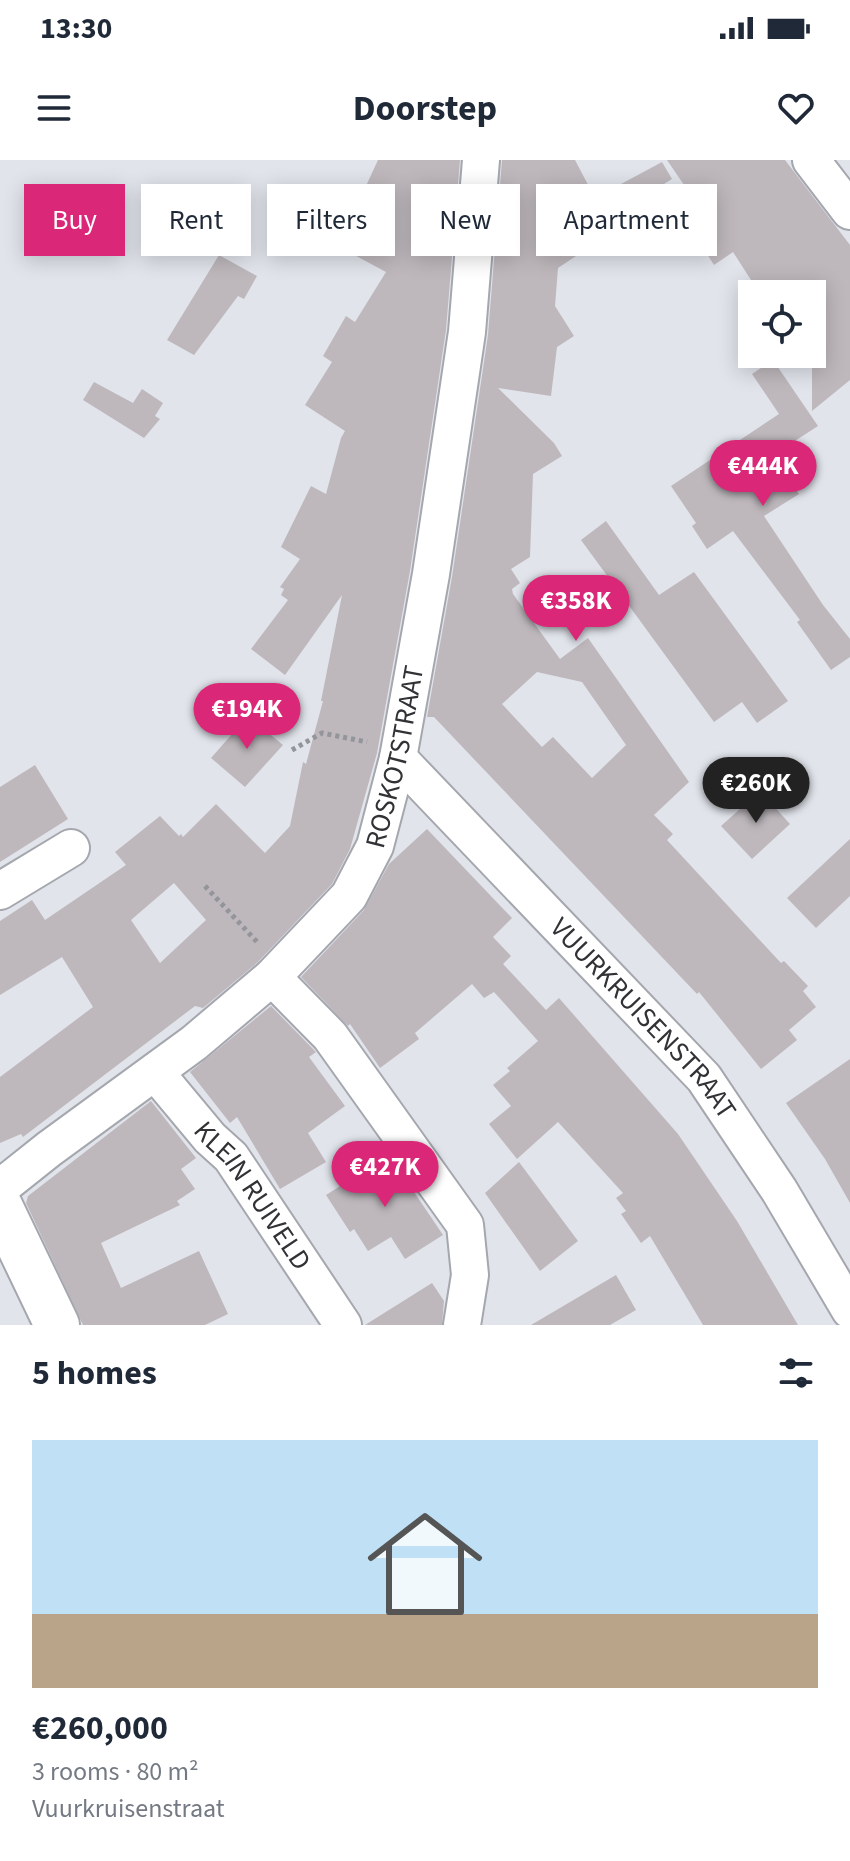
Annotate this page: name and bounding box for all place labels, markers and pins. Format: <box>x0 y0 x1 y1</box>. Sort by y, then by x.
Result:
pin: €444K <box>707 440 819 508</box>
pin: €358K <box>520 575 632 643</box>
pin: €194K <box>191 683 303 751</box>
pin: €260K <box>700 757 812 825</box>
pin: €427K <box>329 1141 441 1209</box>

